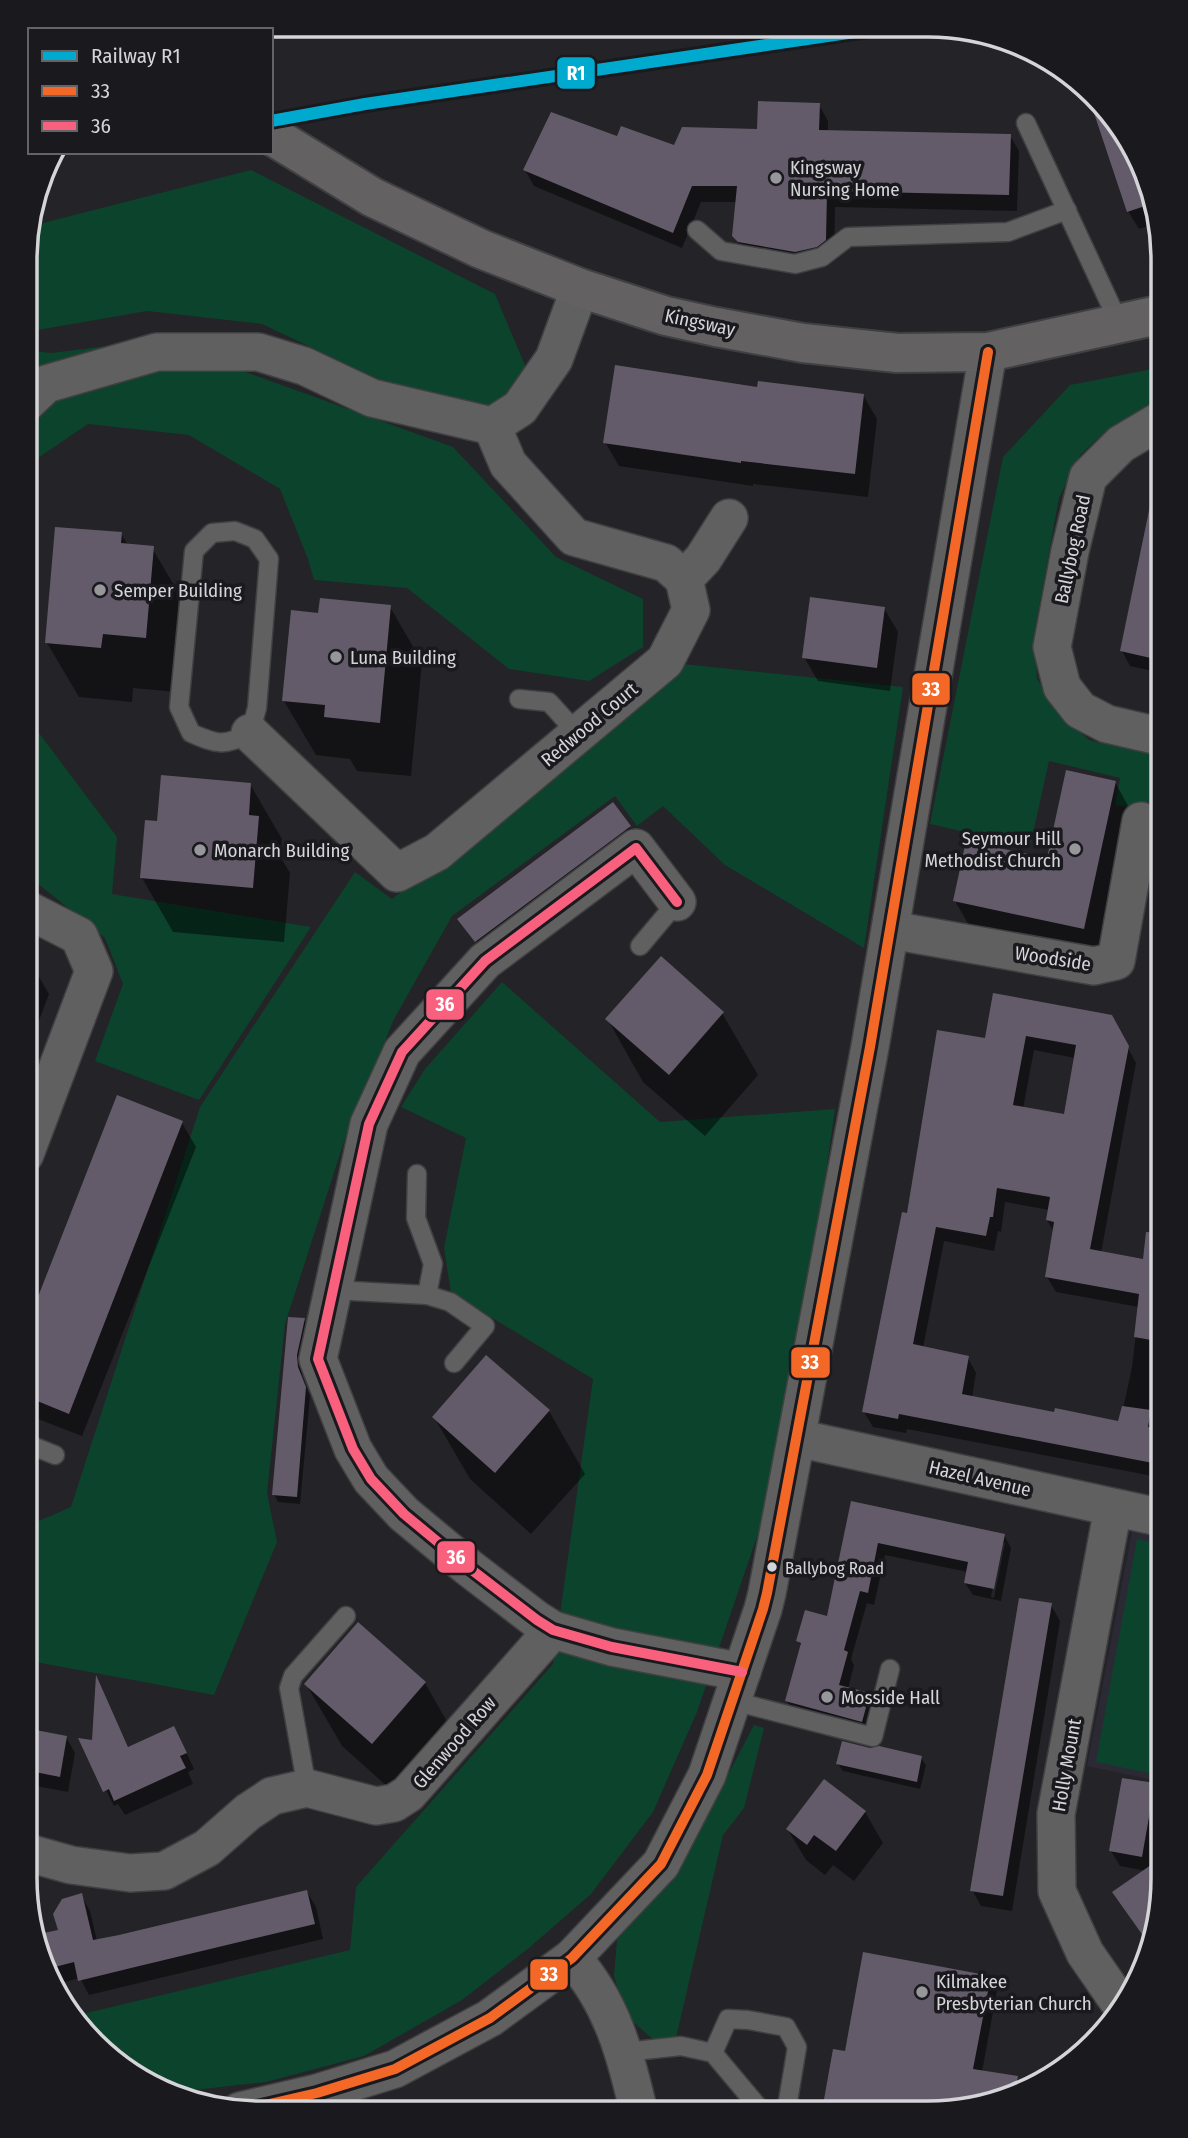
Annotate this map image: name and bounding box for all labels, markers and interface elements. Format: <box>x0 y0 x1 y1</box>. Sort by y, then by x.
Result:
legend <box>28 28 273 154</box>
text: Railway R1 <box>91 43 181 69</box>
line badge: R1 <box>556 56 596 90</box>
text: R1 <box>567 62 585 85</box>
text: 33 <box>91 78 110 104</box>
text: 36 <box>91 113 111 139</box>
place label: Kingsway Nursing Home <box>790 156 900 201</box>
marker: Kingsway Nursing Home <box>768 170 784 186</box>
street label: Kingsway <box>663 304 738 341</box>
street label: Ballybog Road <box>1050 493 1095 606</box>
place label: Semper Building <box>114 579 242 602</box>
marker: Semper Building <box>92 582 108 598</box>
place label: Luna Building <box>350 646 456 669</box>
marker: Luna Building <box>328 649 344 665</box>
line badge: 33 <box>911 672 951 706</box>
street label: Redwood Court <box>536 677 643 771</box>
text: 33 <box>921 678 940 701</box>
place label: Seymour Hill Methodist Church <box>924 827 1061 872</box>
place label: Monarch Building <box>214 839 350 862</box>
marker: Seymour Hill Methodist Church <box>1067 841 1083 857</box>
marker: Monarch Building <box>192 842 208 858</box>
street label: Woodside <box>1013 941 1093 976</box>
line badge: 36 <box>425 988 465 1021</box>
text: 36 <box>435 993 455 1016</box>
line badge: 33 <box>790 1346 831 1379</box>
text: 33 <box>800 1351 819 1374</box>
street label: Hazel Avenue <box>927 1456 1033 1501</box>
line badge: 36 <box>436 1540 476 1574</box>
text: 36 <box>446 1546 466 1569</box>
place label: Ballybog Road <box>785 1558 884 1579</box>
marker: Ballybog Road <box>765 1560 779 1574</box>
place label: Mosside Hall <box>841 1686 940 1709</box>
marker: Mosside Hall <box>819 1689 835 1705</box>
street label: Glenwood Row <box>408 1691 501 1793</box>
street label: Holly Mount <box>1047 1716 1086 1813</box>
line badge: 33 <box>529 1958 569 1991</box>
text: 33 <box>539 1963 558 1986</box>
place label: Kilmakee Presbyterian Church <box>936 1970 1092 2015</box>
marker: Kilmakee Presbyterian Church <box>914 1984 930 2000</box>

